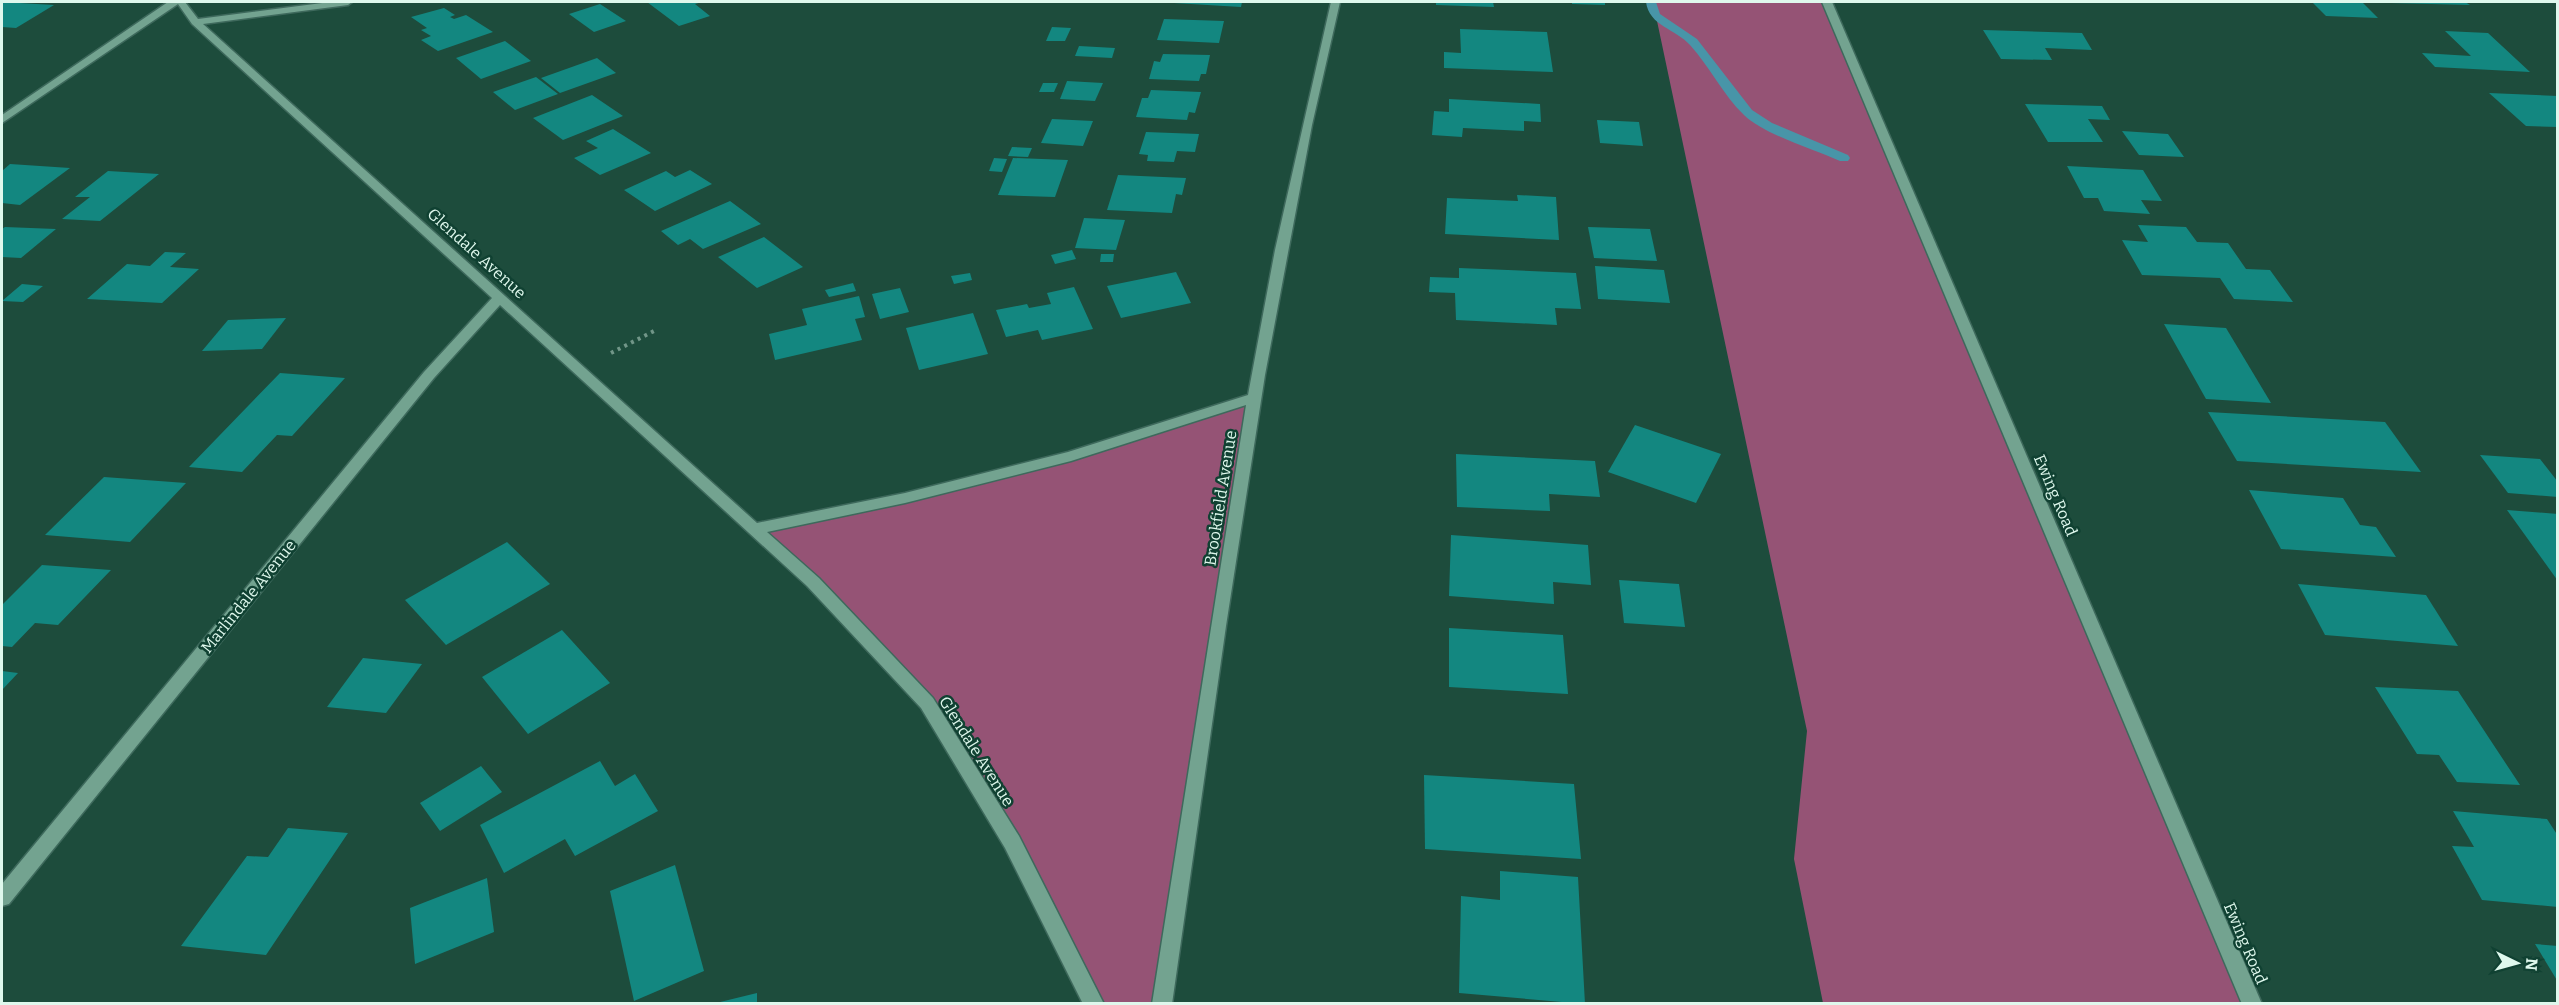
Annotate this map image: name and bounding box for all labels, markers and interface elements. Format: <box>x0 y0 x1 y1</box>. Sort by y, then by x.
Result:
street label: Glendale Avenue <box>424 204 530 303</box>
street label: Brookfield Avenue <box>1200 429 1241 567</box>
street label: Ewing Road <box>2030 452 2081 539</box>
street label: Marlindale Avenue <box>197 536 300 657</box>
street label: Glendale Avenue <box>935 693 1018 810</box>
street label: Ewing Road <box>2220 900 2271 987</box>
north arrow <box>2487 933 2547 993</box>
text: N <box>2521 957 2541 971</box>

